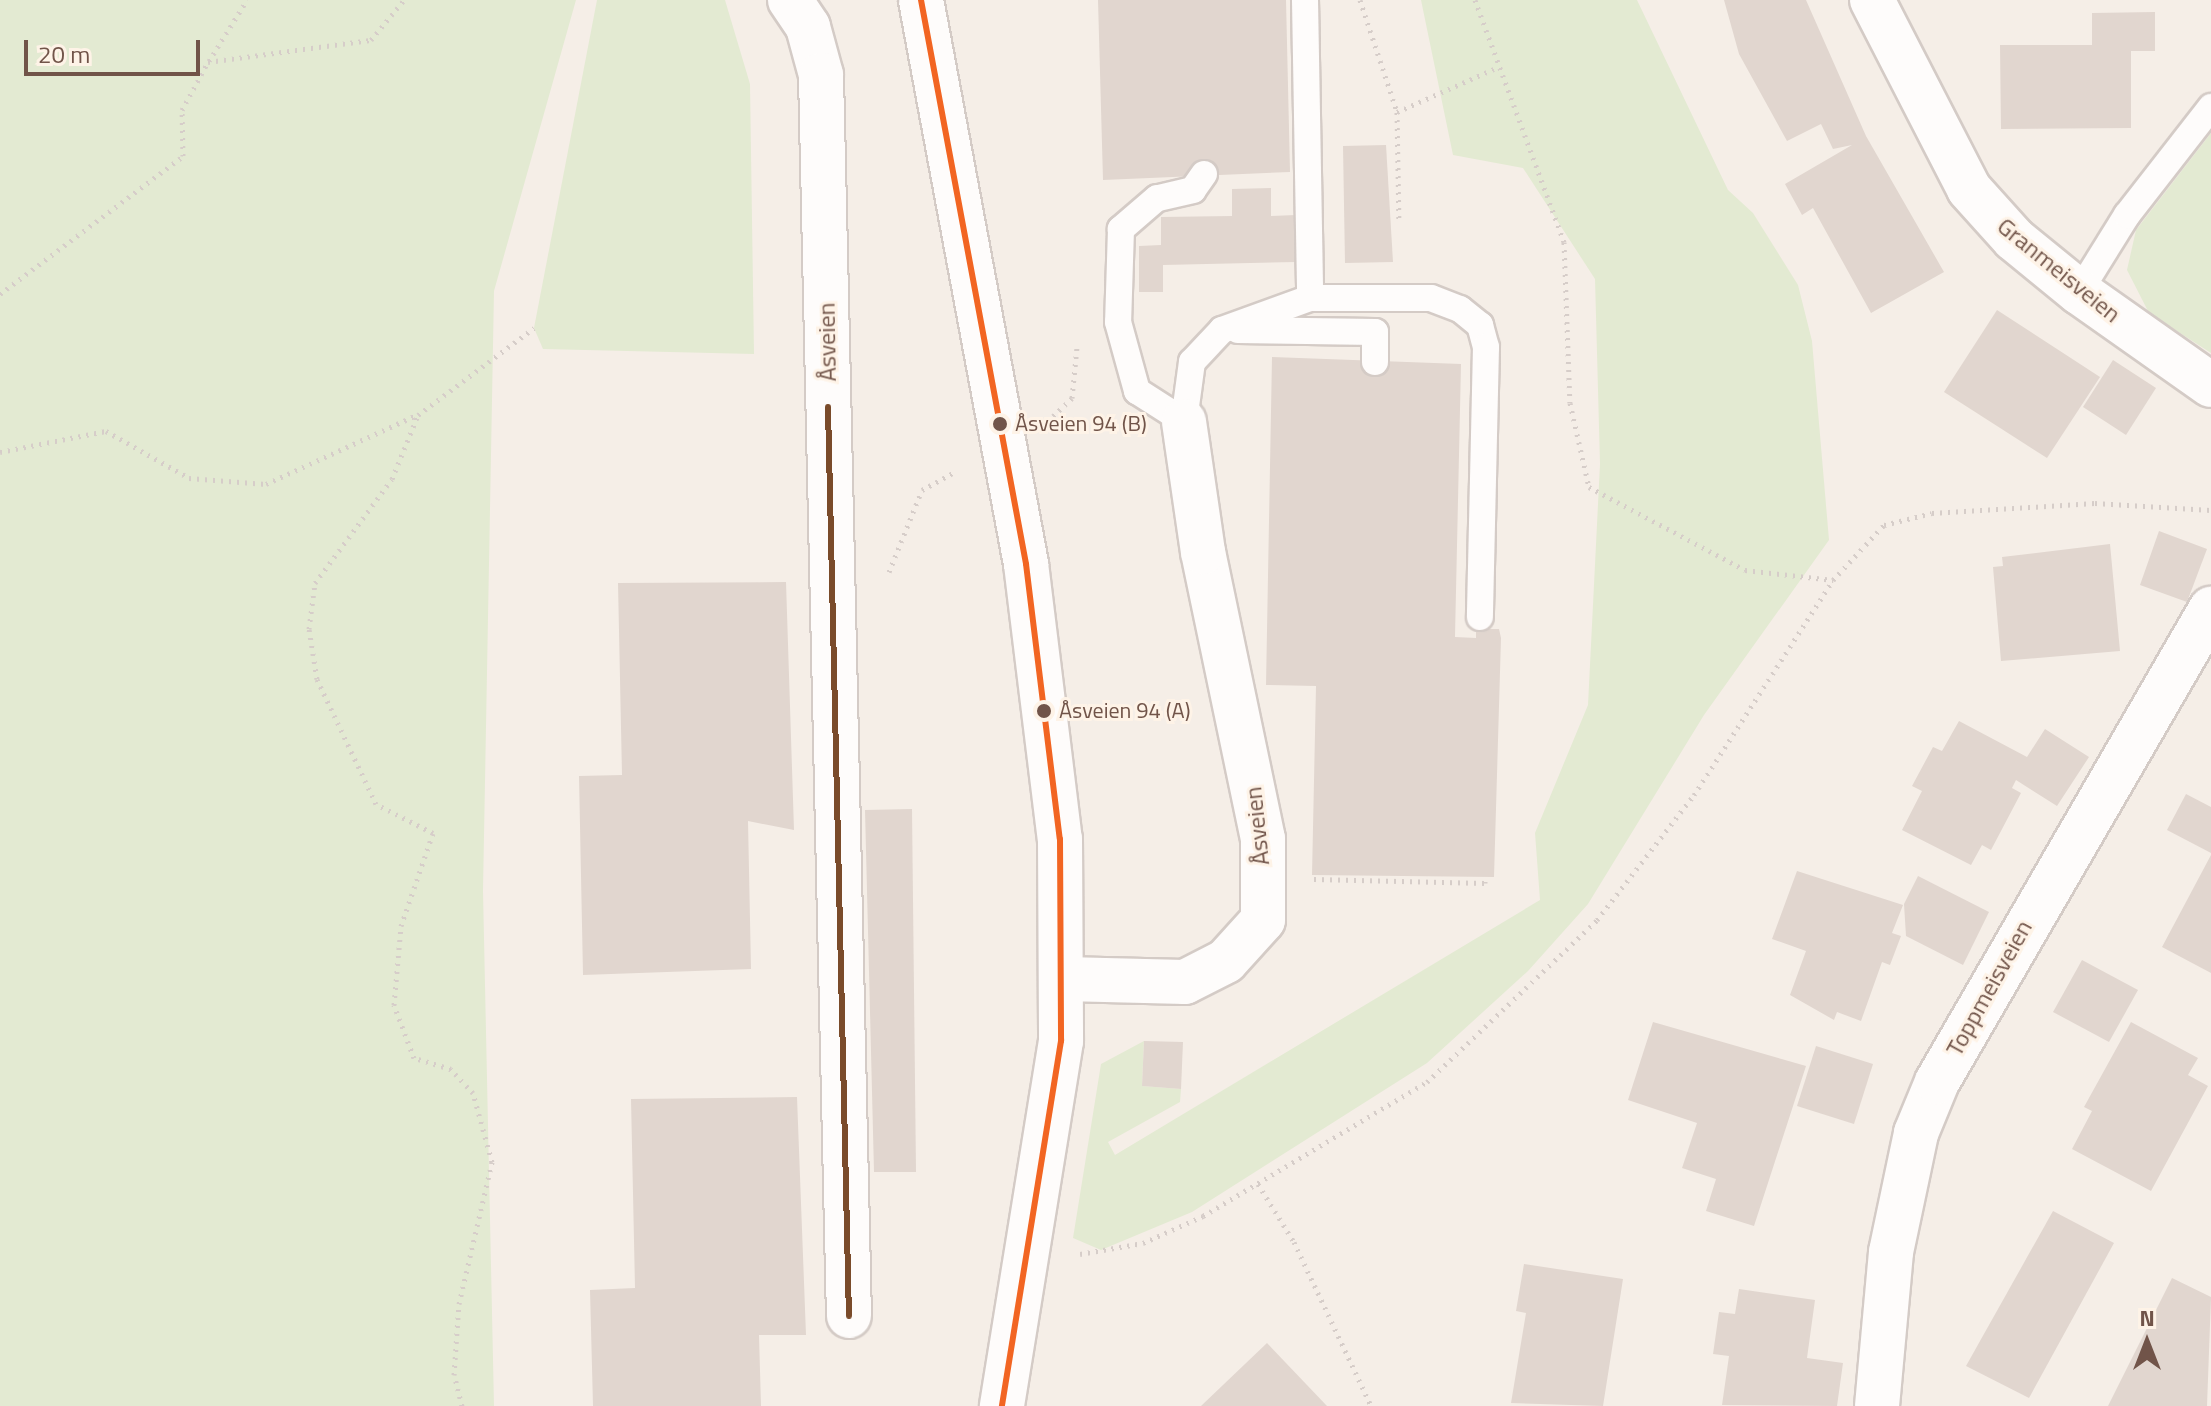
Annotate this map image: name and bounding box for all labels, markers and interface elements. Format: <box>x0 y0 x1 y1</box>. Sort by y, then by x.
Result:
scale bar <box>28 24 204 74</box>
text: 20 m <box>38 36 90 72</box>
street label: Granmeisveien <box>1992 212 2126 328</box>
street label: Åsveien <box>812 302 842 382</box>
place label: Åsveien 94 (B) <box>1015 411 1147 437</box>
marker: Åsveien 94 (B) <box>992 416 1008 432</box>
place label: Åsveien 94 (A) <box>1059 698 1190 724</box>
marker: Åsveien 94 (A) <box>1036 703 1052 719</box>
street label: Åsveien <box>1239 785 1275 867</box>
street label: Toppmeisveien <box>1940 915 2038 1061</box>
text: N <box>2139 1301 2155 1335</box>
north arrow <box>2107 1302 2187 1382</box>

